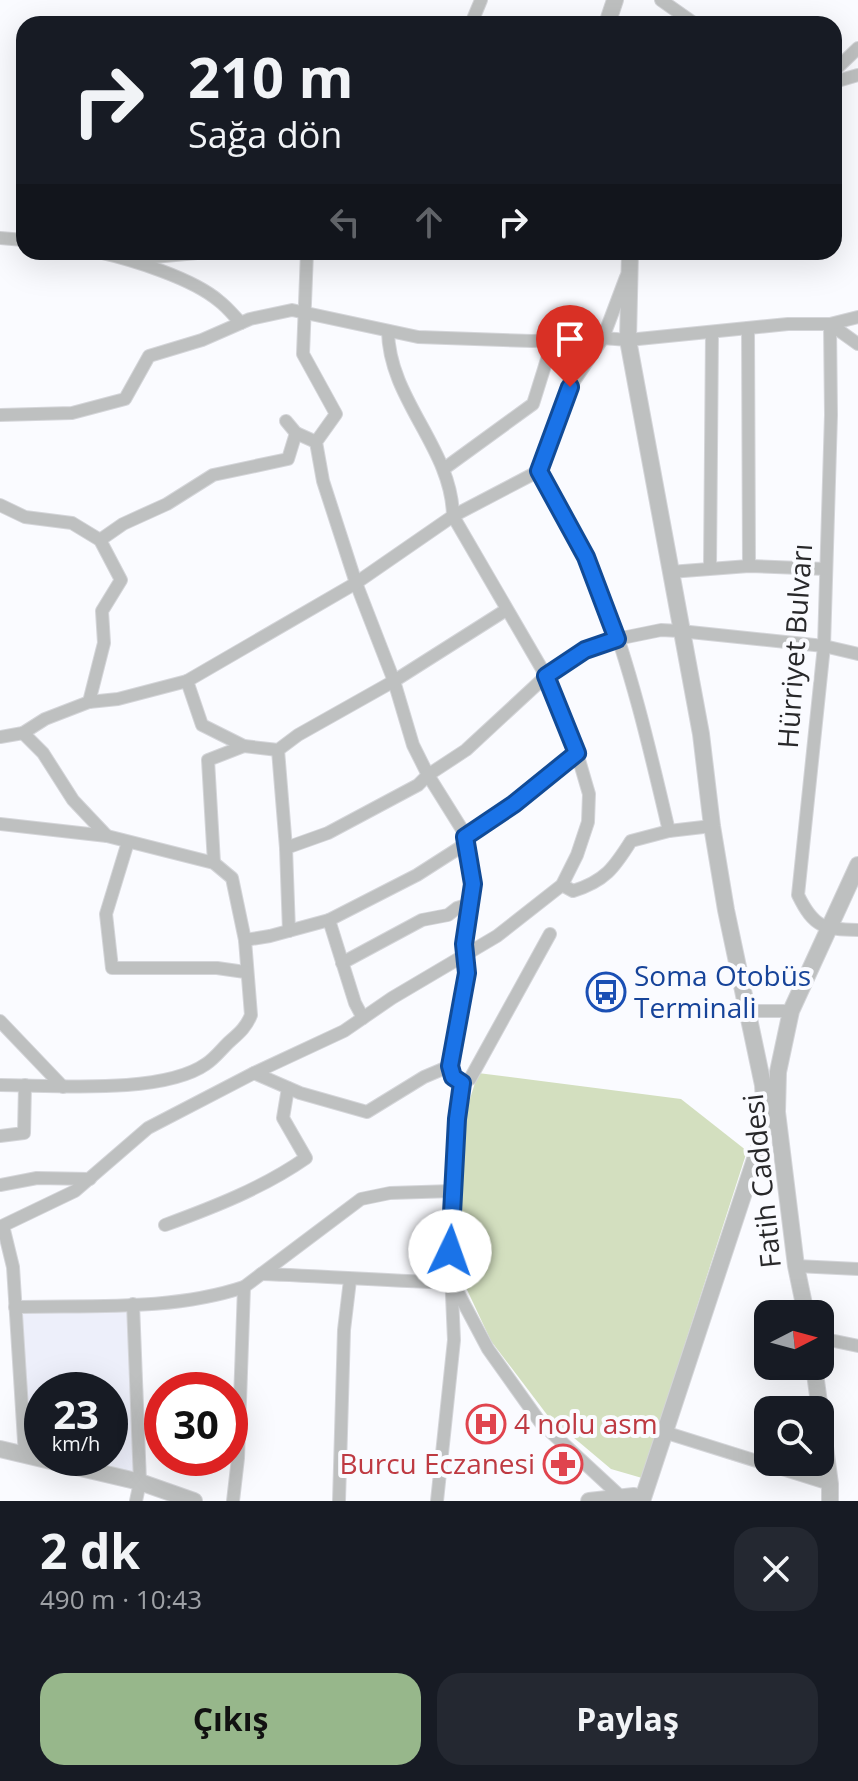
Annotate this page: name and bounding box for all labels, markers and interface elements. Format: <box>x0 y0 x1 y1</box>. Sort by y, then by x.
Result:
text: 210 m <box>188 38 354 114</box>
icon: right <box>56 48 160 152</box>
text: Sağa dön <box>188 110 342 159</box>
icon: left <box>323 200 367 244</box>
icon: ahead <box>407 200 451 244</box>
icon: right <box>491 200 535 244</box>
pin <box>536 305 604 387</box>
icon: arrive <box>548 317 592 361</box>
street label: Hürriyet Bulvarı <box>768 542 820 750</box>
place label: Soma Otobüs Terminali <box>634 956 811 1026</box>
bus stop icon: Soma Otobüs Terminali <box>585 971 627 1013</box>
street label: Fatih Caddesi <box>733 1092 789 1270</box>
position arrow <box>408 1209 492 1293</box>
north arrow <box>754 1300 834 1380</box>
map controls <box>754 1300 834 1476</box>
speed limit sign: 30 <box>144 1372 248 1476</box>
text: 23 <box>53 1386 99 1441</box>
button: search <box>754 1396 834 1476</box>
hospital icon: 4 nolu asm <box>465 1403 507 1445</box>
place label: 4 nolu asm <box>514 1404 658 1442</box>
text: km/h <box>52 1430 100 1457</box>
pharmacy icon: Burcu Eczanesi <box>542 1443 584 1485</box>
place label: Burcu Eczanesi <box>339 1444 535 1482</box>
text: 2 dk <box>40 1518 140 1583</box>
button: close <box>734 1527 818 1611</box>
text: 490 m · 10:43 <box>40 1581 202 1617</box>
button: Çıkış <box>40 1673 421 1765</box>
button: Paylaş <box>437 1673 818 1765</box>

